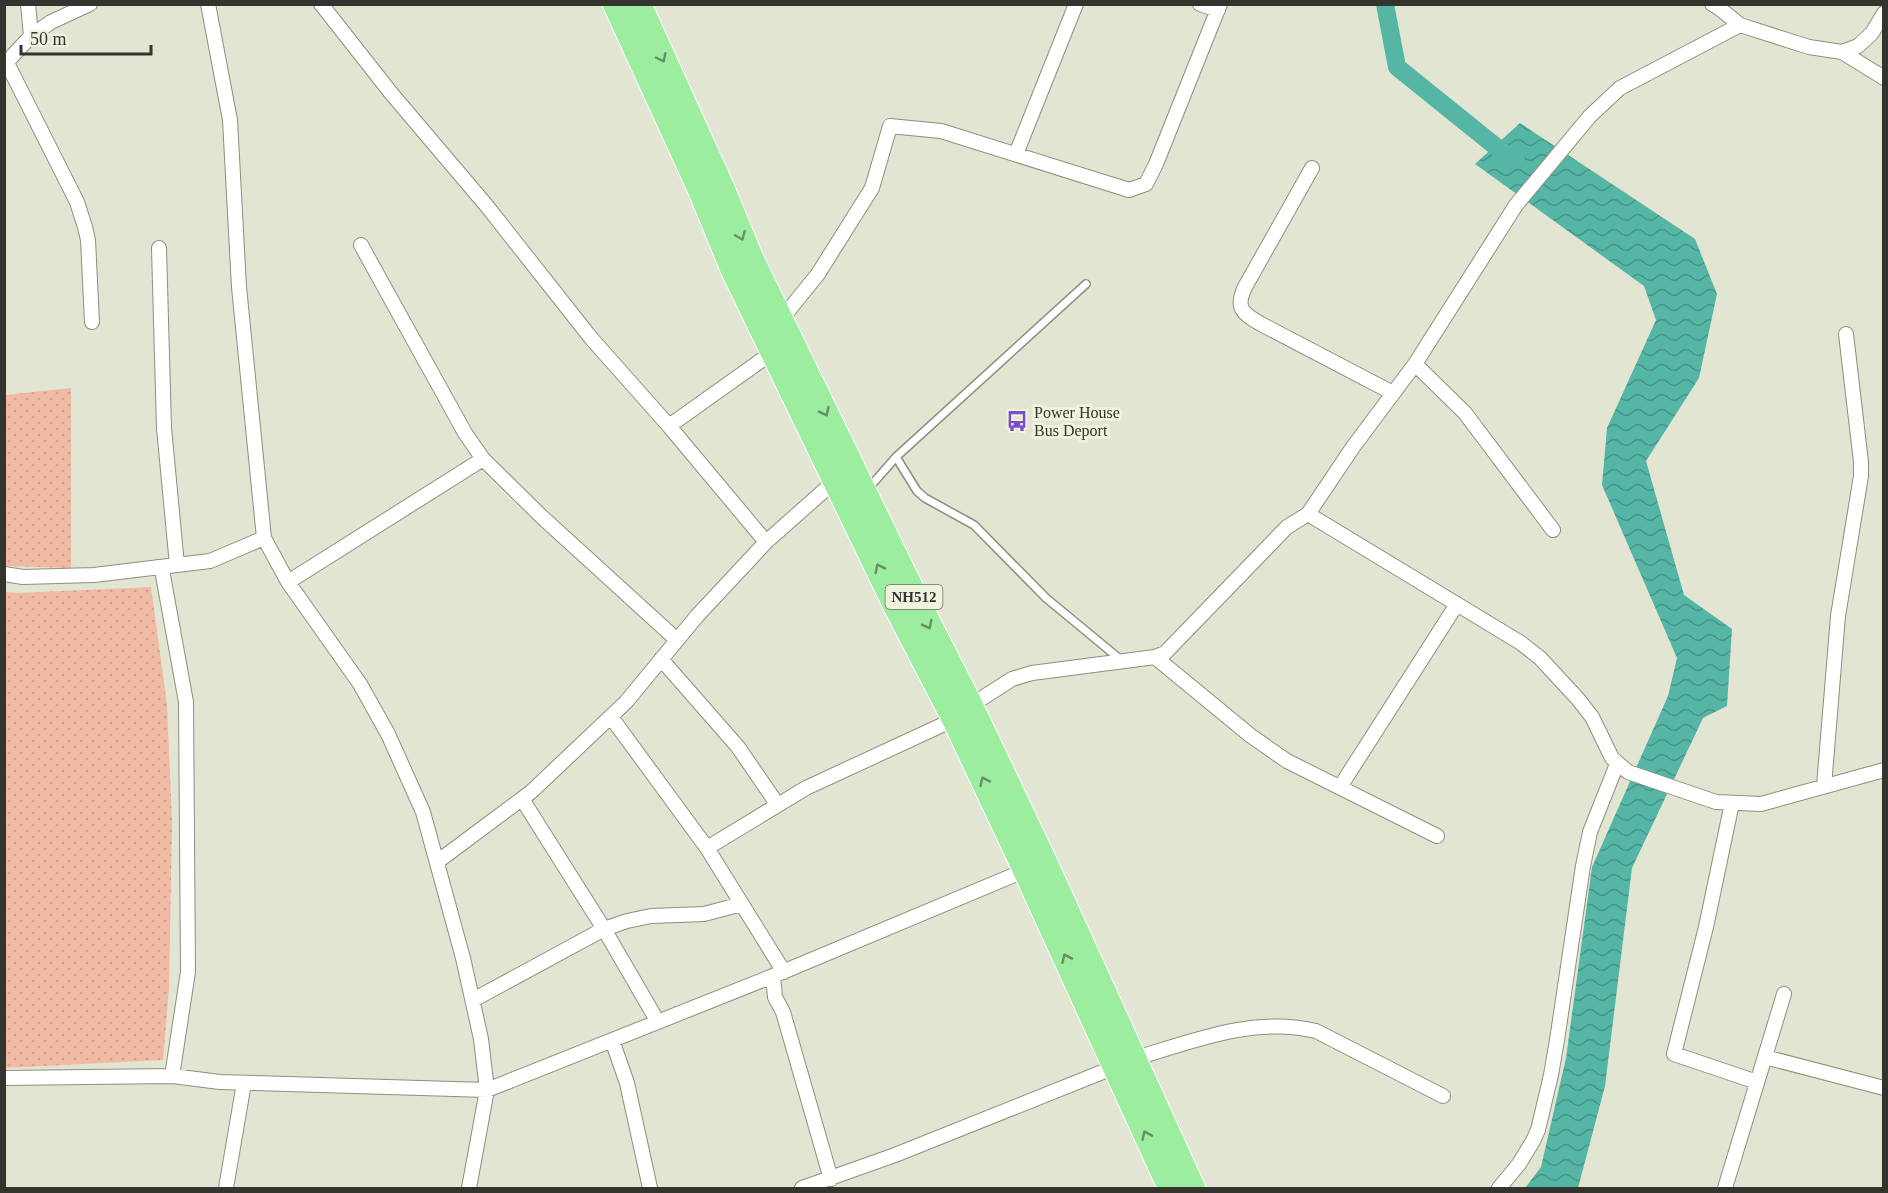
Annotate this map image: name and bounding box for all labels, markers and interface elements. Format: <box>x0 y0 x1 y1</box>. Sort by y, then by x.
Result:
scale bar <box>21 18 152 56</box>
text: 50 m <box>30 29 67 49</box>
one-way arrow <box>655 51 667 62</box>
one-way arrow <box>734 230 746 241</box>
place label: Power House Bus Deport <box>1034 404 1120 440</box>
one-way arrow <box>817 406 829 417</box>
bus stop icon: Power House Bus Deport <box>1005 409 1029 433</box>
one-way arrow <box>874 564 886 575</box>
road number: NH512 <box>886 585 942 609</box>
one-way arrow <box>921 619 933 630</box>
one-way arrow <box>979 776 991 787</box>
one-way arrow <box>1061 953 1073 964</box>
one-way arrow <box>1141 1131 1153 1142</box>

